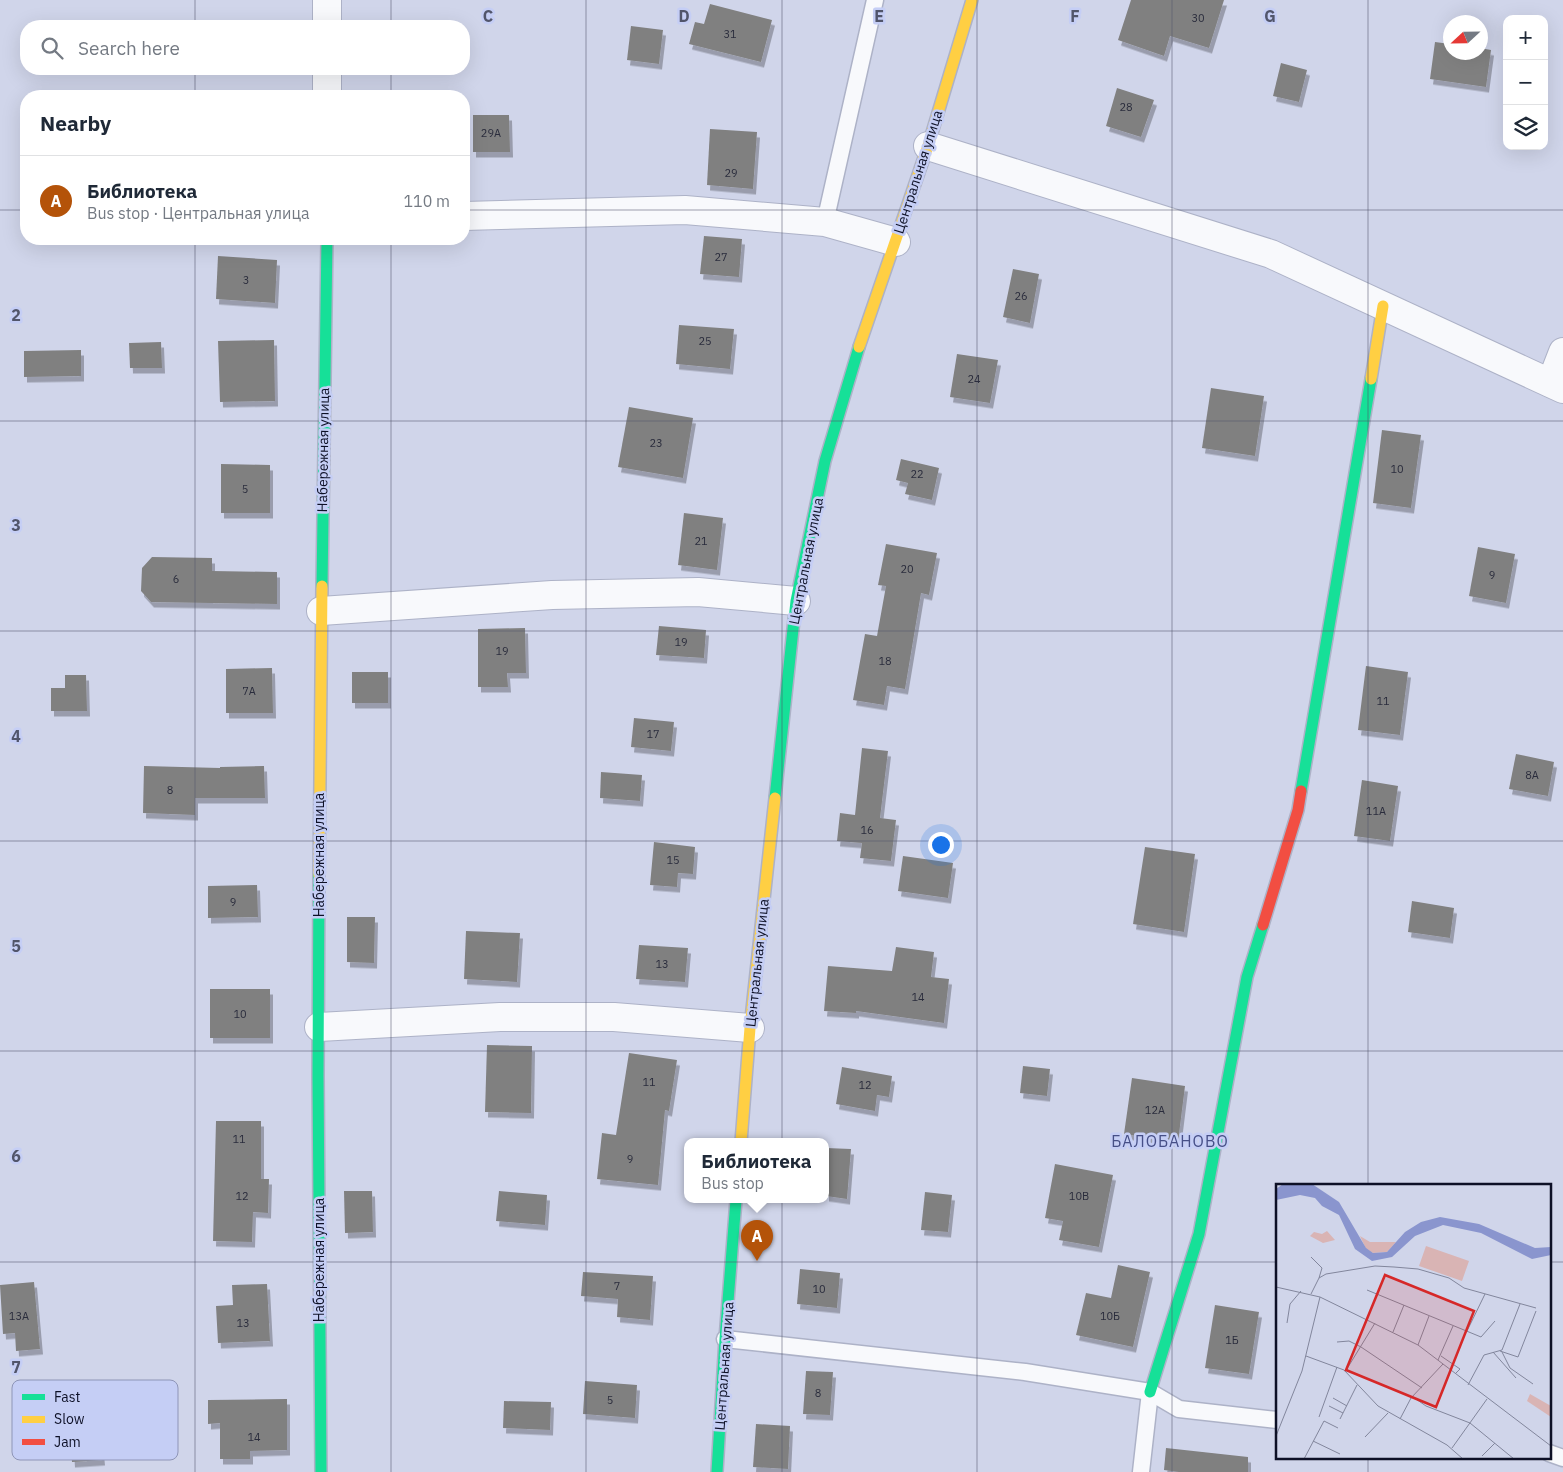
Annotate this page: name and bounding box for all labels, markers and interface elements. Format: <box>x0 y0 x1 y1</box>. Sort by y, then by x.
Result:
text: C <box>483 6 493 26</box>
text: D <box>678 6 690 26</box>
text: E <box>874 6 884 26</box>
text: F <box>1070 6 1080 26</box>
text: G <box>1264 6 1276 26</box>
house number: 30 <box>1191 11 1205 25</box>
north arrow <box>1443 15 1488 60</box>
map controls <box>1503 15 1548 150</box>
button: + <box>1503 15 1548 60</box>
search box <box>20 20 470 75</box>
house number: 31 <box>723 27 737 41</box>
icon: search <box>38 34 66 62</box>
text: Search here <box>78 36 180 60</box>
button: − <box>1503 60 1548 105</box>
house number: 28 <box>1119 100 1133 114</box>
button: layers <box>1503 105 1548 150</box>
street label: Центральная улица <box>890 107 947 236</box>
text: Nearby <box>40 109 111 137</box>
house number: 29А <box>481 126 501 140</box>
house number: 29 <box>724 166 738 180</box>
text: Библиотека <box>87 179 197 203</box>
text: A <box>51 191 61 211</box>
text: 110 m <box>403 191 450 211</box>
text: Bus stop · Центральная улица <box>87 203 310 223</box>
house number: 27 <box>714 250 728 264</box>
house number: 3 <box>243 273 249 287</box>
house number: 26 <box>1014 289 1028 303</box>
text: 2 <box>11 305 21 325</box>
house number: 25 <box>698 334 712 348</box>
house number: 24 <box>967 372 981 386</box>
street label: Набережная улица <box>313 387 333 512</box>
house number: 23 <box>649 436 663 450</box>
house number: 10 <box>1390 462 1404 476</box>
house number: 22 <box>910 467 924 481</box>
house number: 5 <box>242 482 248 496</box>
street label: Центральная улица <box>785 496 827 626</box>
text: 3 <box>11 515 21 535</box>
house number: 21 <box>694 534 708 548</box>
house number: 20 <box>900 562 914 576</box>
house number: 9 <box>1489 568 1495 582</box>
house number: 6 <box>173 572 179 586</box>
house number: 19 <box>674 635 688 649</box>
house number: 19 <box>495 644 509 658</box>
house number: 18 <box>878 654 892 668</box>
house number: 7А <box>242 684 256 698</box>
house number: 11 <box>1376 694 1390 708</box>
text: 4 <box>11 726 21 746</box>
house number: 17 <box>646 727 660 741</box>
house number: 8А <box>1525 768 1539 782</box>
house number: 8 <box>167 783 173 797</box>
street label: Набережная улица <box>310 792 328 917</box>
house number: 11А <box>1366 804 1386 818</box>
house number: 16 <box>860 823 874 837</box>
your location <box>928 832 954 858</box>
house number: 15 <box>666 853 680 867</box>
house number: 9 <box>230 895 236 909</box>
street label: Центральная улица <box>741 897 773 1028</box>
text: 5 <box>11 936 21 956</box>
house number: 13 <box>655 957 669 971</box>
house number: 14 <box>911 990 925 1004</box>
house number: 10 <box>233 1007 247 1021</box>
house number: 11 <box>642 1075 656 1089</box>
house number: 12 <box>858 1078 872 1092</box>
house number: 12А <box>1145 1103 1165 1117</box>
district label: БАЛОБАНОВО <box>1111 1131 1229 1151</box>
house number: 11 <box>232 1132 246 1146</box>
popup <box>684 1138 829 1203</box>
text: 6 <box>11 1146 21 1166</box>
text: Библиотека <box>701 1149 812 1173</box>
house number: 9 <box>627 1152 633 1166</box>
text: Bus stop <box>701 1173 764 1193</box>
inset map <box>1276 1184 1550 1460</box>
house number: 12 <box>235 1189 249 1203</box>
house number: 10В <box>1069 1189 1089 1203</box>
street label: Набережная улица <box>310 1197 328 1322</box>
pin: A <box>741 1220 773 1261</box>
house number: 7 <box>614 1279 620 1293</box>
house number: 10 <box>812 1282 826 1296</box>
street label: Центральная улица <box>711 1301 738 1431</box>
house number: 13А <box>9 1309 29 1323</box>
house number: 10Б <box>1100 1309 1120 1323</box>
house number: 13 <box>236 1316 250 1330</box>
house number: 1Б <box>1225 1333 1239 1347</box>
text: 7 <box>11 1357 21 1377</box>
legend <box>12 1380 178 1460</box>
house number: 8 <box>815 1386 821 1400</box>
text: Fast <box>54 1388 80 1406</box>
house number: 5 <box>607 1393 613 1407</box>
text: Slow <box>54 1410 85 1428</box>
house number: 14 <box>247 1430 261 1444</box>
text: Jam <box>54 1433 81 1451</box>

